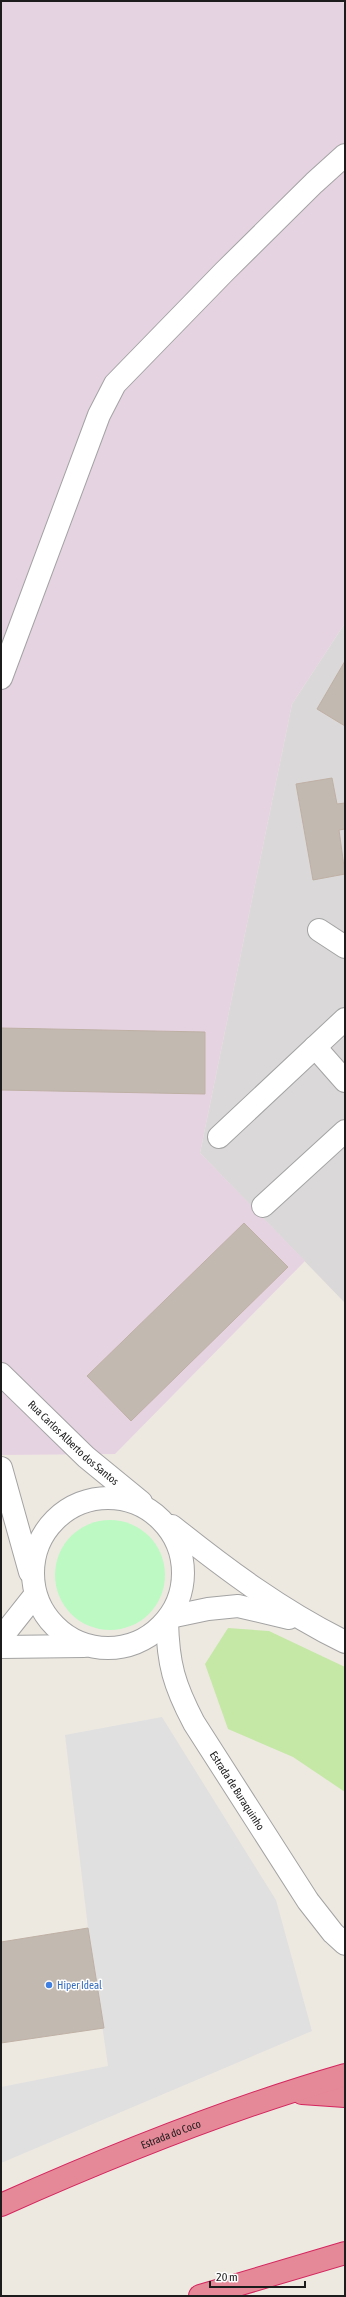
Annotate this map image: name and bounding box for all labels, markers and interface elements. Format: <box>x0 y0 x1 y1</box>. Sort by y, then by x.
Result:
street label: Rua Carlos Alberto dos Santos <box>26 1398 121 1487</box>
street label: Estrada de Buraquinho <box>208 1749 267 1832</box>
place label: Hiper Ideal <box>57 1979 102 1991</box>
marker: Hiper Ideal <box>44 1980 54 1990</box>
street label: Estrada do Coco <box>139 2117 202 2151</box>
scale bar <box>210 2263 305 2289</box>
text: 20 m <box>216 2270 238 2284</box>

